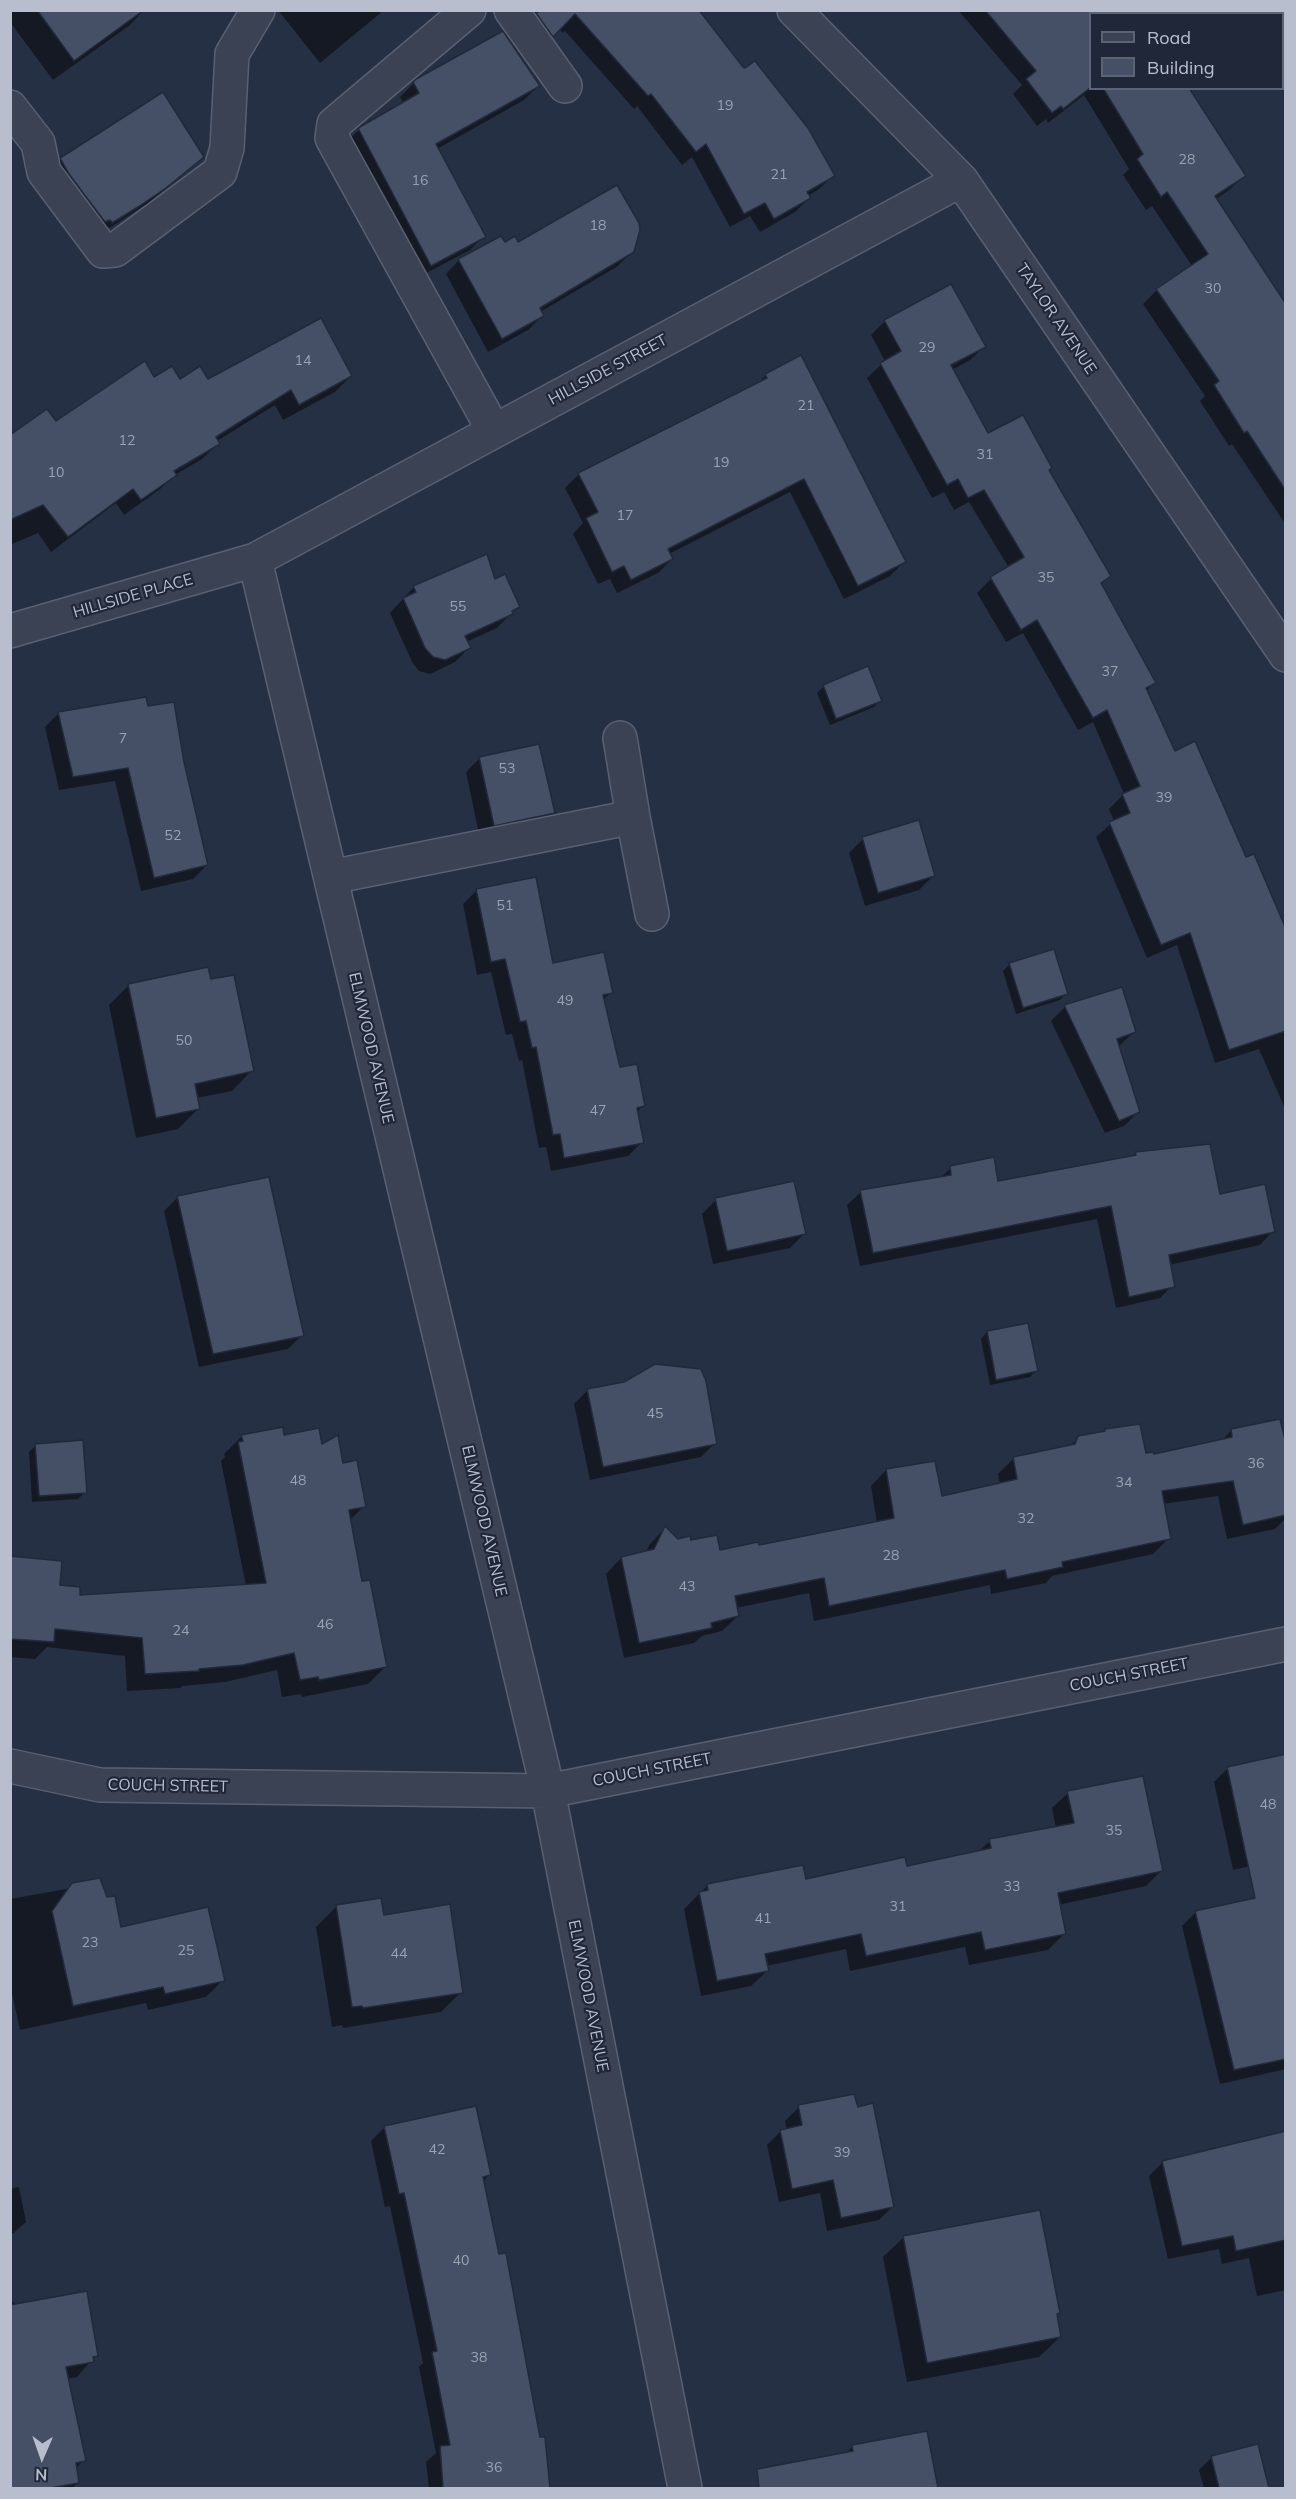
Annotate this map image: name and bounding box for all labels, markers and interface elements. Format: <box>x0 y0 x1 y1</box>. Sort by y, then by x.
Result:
legend <box>1089 12 1284 90</box>
text: Road <box>1147 26 1191 49</box>
text: Building <box>1147 56 1215 79</box>
house number: 19 <box>717 98 733 114</box>
house number: 28 <box>1179 152 1195 168</box>
house number: 21 <box>771 167 787 183</box>
house number: 16 <box>412 173 428 189</box>
house number: 18 <box>590 218 606 234</box>
street label: TAYLOR AVENUE <box>1012 260 1100 378</box>
house number: 30 <box>1205 281 1221 297</box>
street label: HILLSIDE STREET <box>545 331 671 409</box>
house number: 29 <box>919 340 935 356</box>
house number: 14 <box>295 353 311 369</box>
house number: 21 <box>798 398 814 414</box>
house number: 12 <box>119 433 135 449</box>
house number: 31 <box>977 447 993 463</box>
house number: 19 <box>713 455 729 471</box>
house number: 10 <box>48 465 64 481</box>
house number: 17 <box>617 508 633 524</box>
street label: HILLSIDE PLACE <box>71 570 195 622</box>
house number: 35 <box>1038 570 1054 586</box>
house number: 55 <box>450 599 466 615</box>
house number: 37 <box>1102 664 1118 680</box>
house number: 7 <box>119 731 127 747</box>
house number: 53 <box>499 761 515 777</box>
house number: 39 <box>1156 790 1172 806</box>
house number: 52 <box>165 828 181 844</box>
house number: 51 <box>497 898 513 914</box>
street label: ELMWOOD AVENUE <box>344 970 398 1126</box>
house number: 49 <box>557 993 573 1009</box>
house number: 50 <box>176 1033 192 1049</box>
house number: 47 <box>590 1103 606 1119</box>
house number: 45 <box>647 1406 663 1422</box>
street label: ELMWOOD AVENUE <box>457 1443 511 1599</box>
house number: 36 <box>1248 1456 1264 1472</box>
house number: 48 <box>290 1473 306 1489</box>
house number: 34 <box>1116 1475 1132 1491</box>
house number: 32 <box>1018 1511 1034 1527</box>
house number: 28 <box>883 1548 899 1564</box>
house number: 43 <box>679 1579 695 1595</box>
house number: 46 <box>317 1617 333 1633</box>
house number: 24 <box>173 1623 189 1639</box>
street label: COUCH STREET <box>1068 1654 1190 1696</box>
street label: COUCH STREET <box>591 1749 713 1791</box>
street label: COUCH STREET <box>107 1775 229 1797</box>
house number: 48 <box>1260 1797 1276 1813</box>
house number: 35 <box>1106 1823 1122 1839</box>
house number: 33 <box>1004 1879 1020 1895</box>
house number: 31 <box>890 1899 906 1915</box>
house number: 41 <box>755 1911 771 1927</box>
street label: ELMWOOD AVENUE <box>564 1918 612 2074</box>
house number: 23 <box>82 1935 98 1951</box>
house number: 25 <box>178 1943 194 1959</box>
house number: 44 <box>391 1946 407 1962</box>
house number: 42 <box>429 2142 445 2158</box>
house number: 39 <box>834 2145 850 2161</box>
house number: 40 <box>453 2253 469 2269</box>
house number: 38 <box>471 2350 487 2366</box>
north arrow <box>12 2427 72 2487</box>
house number: 36 <box>486 2460 502 2476</box>
text: N <box>35 2465 48 2485</box>

